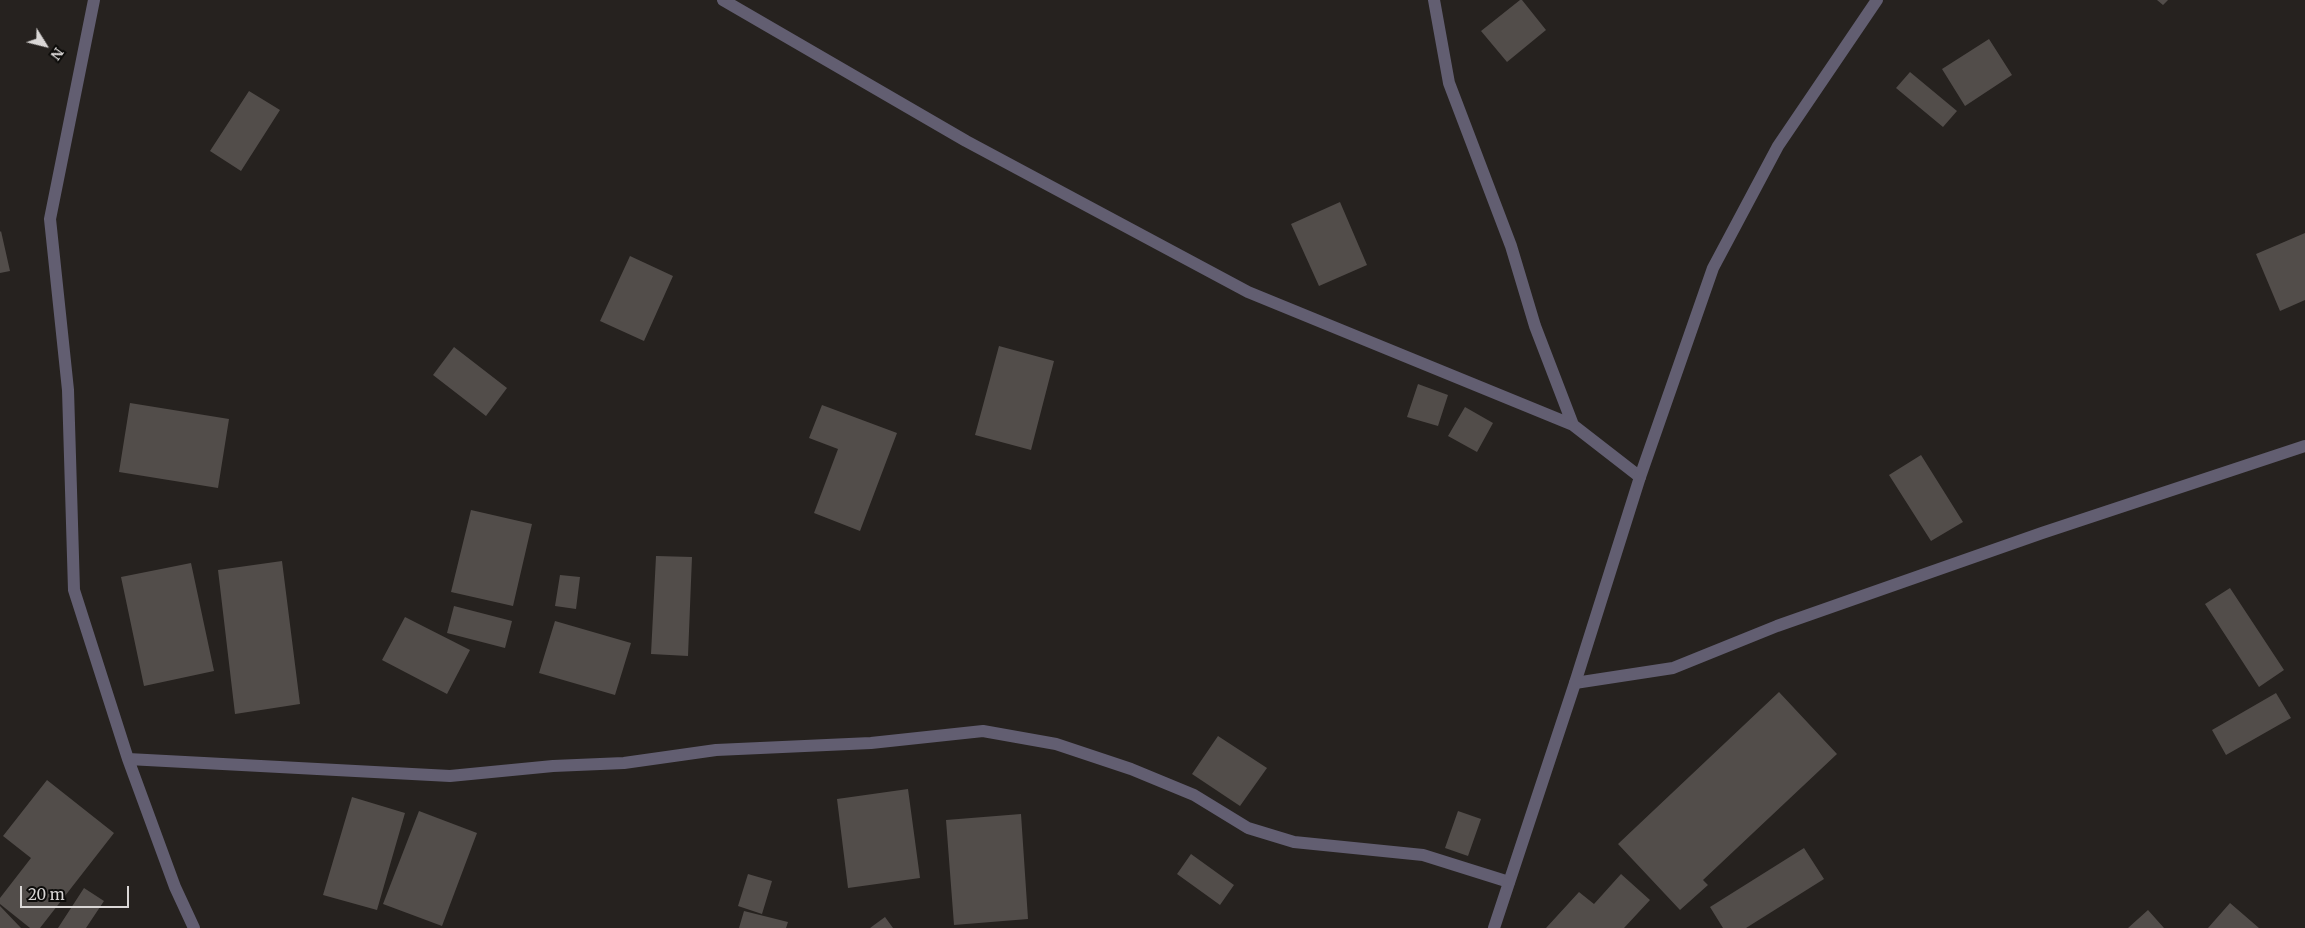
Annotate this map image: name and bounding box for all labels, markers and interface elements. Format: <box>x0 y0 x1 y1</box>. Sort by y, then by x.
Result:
north arrow <box>20 20 70 70</box>
text: N <box>47 44 68 64</box>
scale bar <box>22 876 131 908</box>
text: 20 m <box>28 885 65 904</box>

